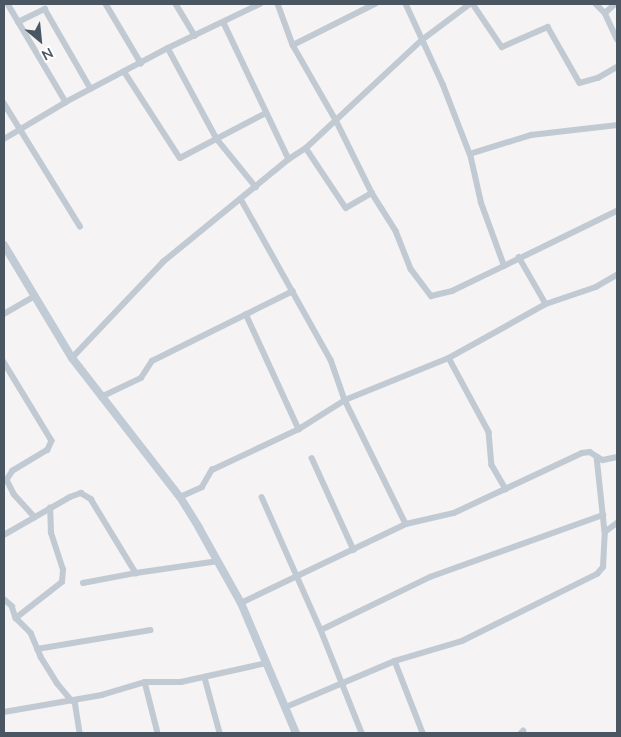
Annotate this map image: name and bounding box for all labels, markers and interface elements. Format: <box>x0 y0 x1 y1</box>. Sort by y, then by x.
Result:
north arrow <box>15 15 65 65</box>
text: N <box>38 43 56 65</box>

